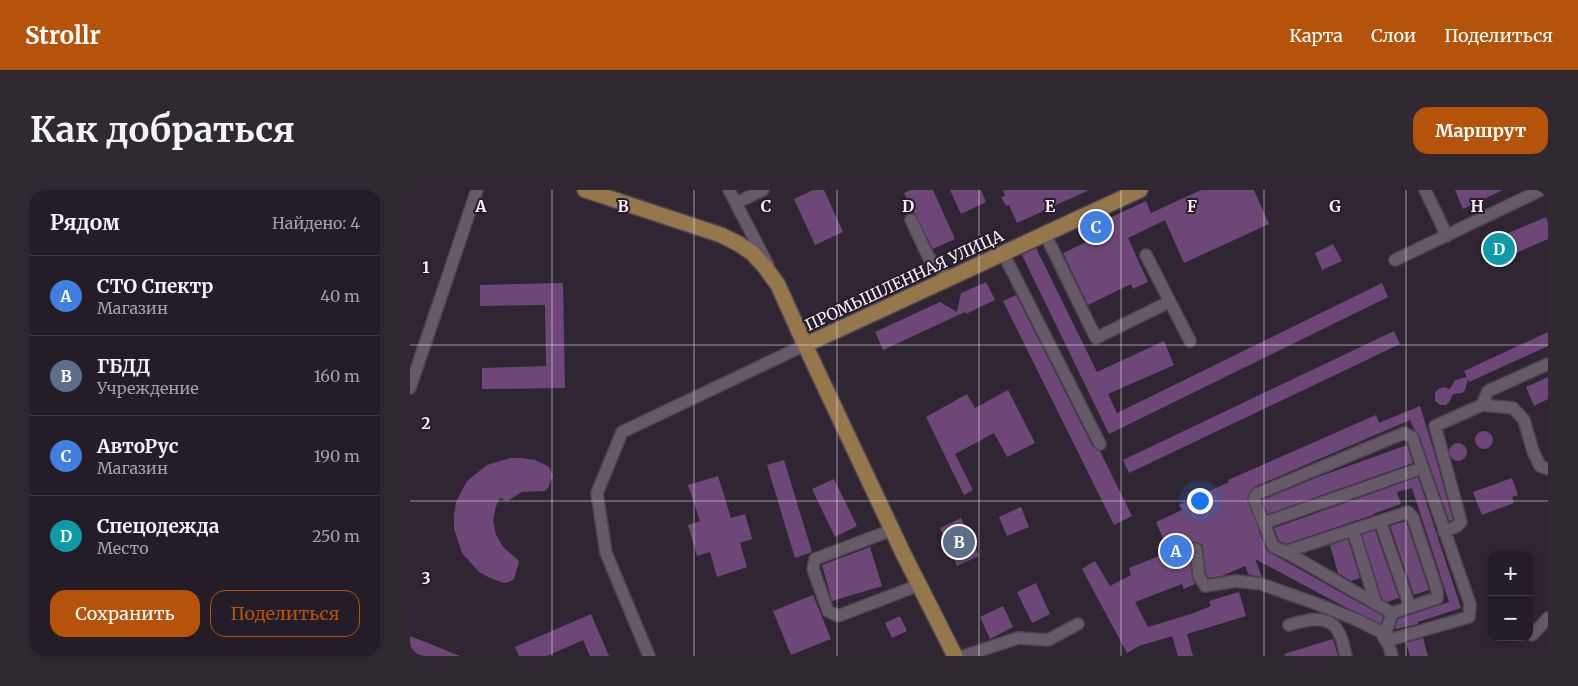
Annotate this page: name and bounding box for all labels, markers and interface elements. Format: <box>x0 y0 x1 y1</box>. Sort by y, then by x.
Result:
text: Strollr <box>25 20 101 51</box>
text: Карта <box>1289 24 1343 47</box>
text: Слои <box>1371 24 1416 47</box>
text: Поделиться <box>1444 24 1553 47</box>
button: Маршрут <box>1413 107 1548 154</box>
text: Как добраться <box>30 108 295 152</box>
text: A <box>474 196 487 216</box>
text: B <box>617 196 629 216</box>
text: C <box>761 196 771 216</box>
text: D <box>902 196 914 216</box>
text: E <box>1045 196 1056 216</box>
text: F <box>1187 196 1197 216</box>
text: G <box>1329 196 1341 216</box>
text: H <box>1470 196 1484 216</box>
pin: C <box>1080 208 1112 246</box>
text: Рядом <box>50 209 120 236</box>
text: Найдено: 4 <box>272 213 360 233</box>
street label: ПРОМЫШЛЕННАЯ УЛИЦА <box>802 225 1007 335</box>
pin: D <box>1483 230 1515 268</box>
text: 1 <box>422 257 430 277</box>
text: СТО Спектр <box>97 274 213 298</box>
text: A <box>60 286 72 306</box>
text: 40 m <box>320 286 360 306</box>
text: Магазин <box>97 298 168 318</box>
text: ГБДД <box>97 354 150 378</box>
text: B <box>60 366 72 386</box>
text: 160 m <box>314 366 360 386</box>
text: Учреждение <box>97 378 199 398</box>
text: 2 <box>421 413 431 433</box>
text: АвтоРус <box>97 434 178 458</box>
text: C <box>61 446 71 466</box>
text: 190 m <box>314 446 360 466</box>
text: Магазин <box>97 458 168 478</box>
your location <box>1187 488 1213 514</box>
text: Спецодежда <box>97 514 220 538</box>
pin: B <box>943 523 975 561</box>
text: D <box>60 526 72 546</box>
text: 250 m <box>312 526 360 546</box>
pin: A <box>1160 532 1192 570</box>
text: Место <box>97 538 148 558</box>
map controls <box>1488 551 1533 641</box>
button: + <box>1488 551 1533 596</box>
text: 3 <box>421 568 431 588</box>
button: Сохранить <box>50 590 200 637</box>
button: Поделиться <box>210 590 360 637</box>
button: − <box>1488 596 1533 641</box>

